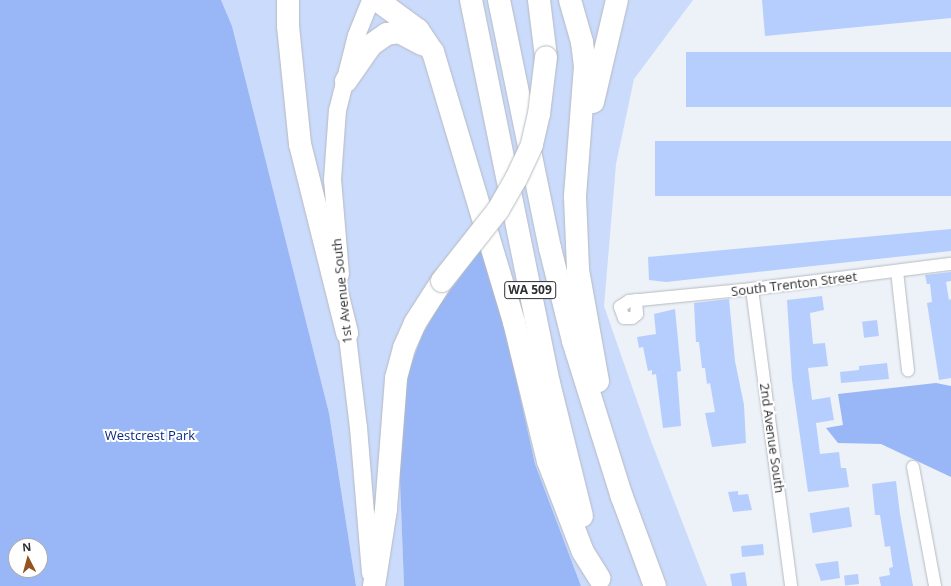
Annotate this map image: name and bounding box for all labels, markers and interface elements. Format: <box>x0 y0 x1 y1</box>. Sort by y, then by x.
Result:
street label: 1st Avenue South <box>329 238 355 344</box>
street label: South Trenton Street <box>730 269 858 299</box>
road number: WA 509 <box>504 280 556 300</box>
street label: 2nd Avenue South <box>757 382 787 494</box>
park label: Westcrest Park <box>105 427 195 443</box>
north arrow <box>8 538 48 578</box>
text: N <box>22 539 32 554</box>

